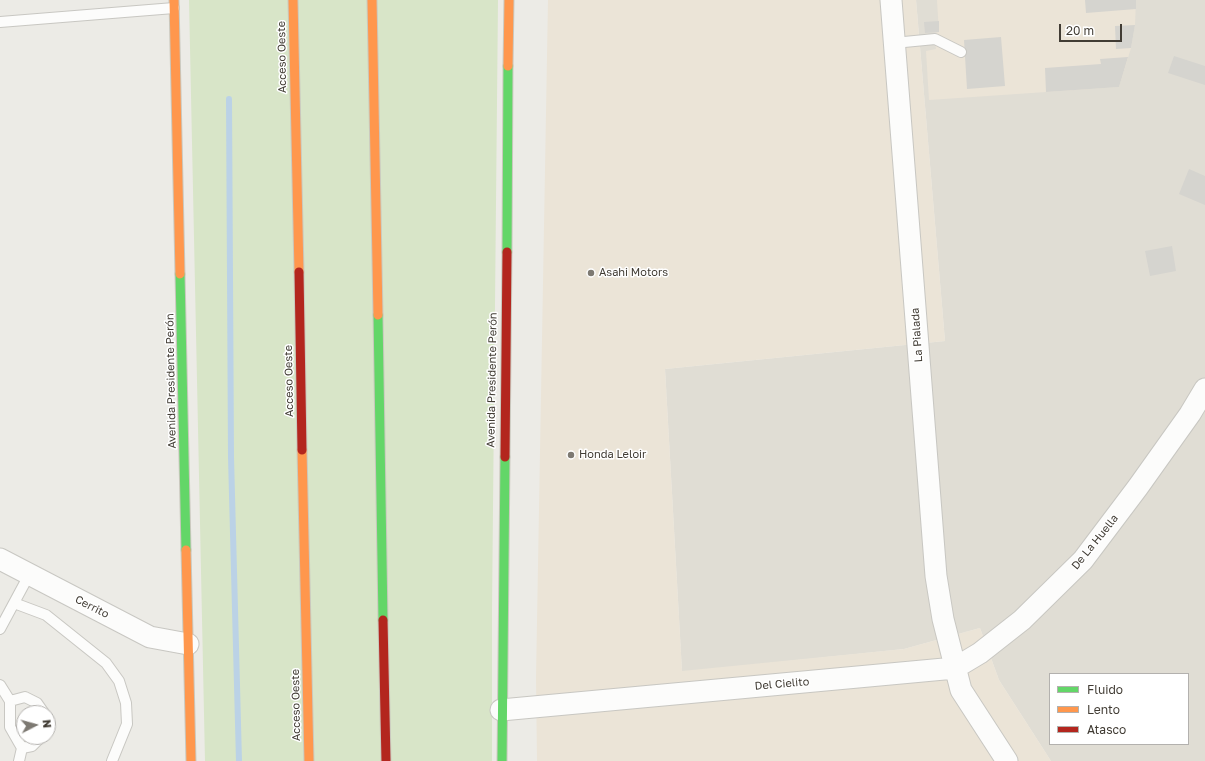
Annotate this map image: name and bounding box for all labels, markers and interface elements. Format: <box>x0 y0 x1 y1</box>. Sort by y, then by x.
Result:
scale bar <box>1061 16 1124 42</box>
street label: Acceso Oeste <box>275 21 289 93</box>
text: 20 m <box>1066 23 1094 38</box>
place label: Asahi Motors <box>599 266 668 280</box>
marker: Asahi Motors <box>586 268 596 278</box>
street label: La Pialada <box>909 307 925 363</box>
street label: Avenida Presidente Perón <box>484 312 500 448</box>
street label: Avenida Presidente Perón <box>163 313 179 449</box>
street label: Acceso Oeste <box>282 345 296 417</box>
place label: Honda Leloir <box>579 448 646 462</box>
marker: Honda Leloir <box>566 450 576 460</box>
street label: De La Huella <box>1069 512 1121 572</box>
street label: Cerrito <box>73 593 111 621</box>
street label: Acceso Oeste <box>289 669 303 741</box>
legend <box>1049 673 1189 745</box>
street label: Del Cielito <box>754 675 810 693</box>
text: Fluido <box>1087 682 1123 697</box>
text: Lento <box>1087 702 1120 717</box>
north arrow <box>16 705 56 745</box>
text: N <box>41 719 54 729</box>
text: Atasco <box>1087 722 1126 737</box>

